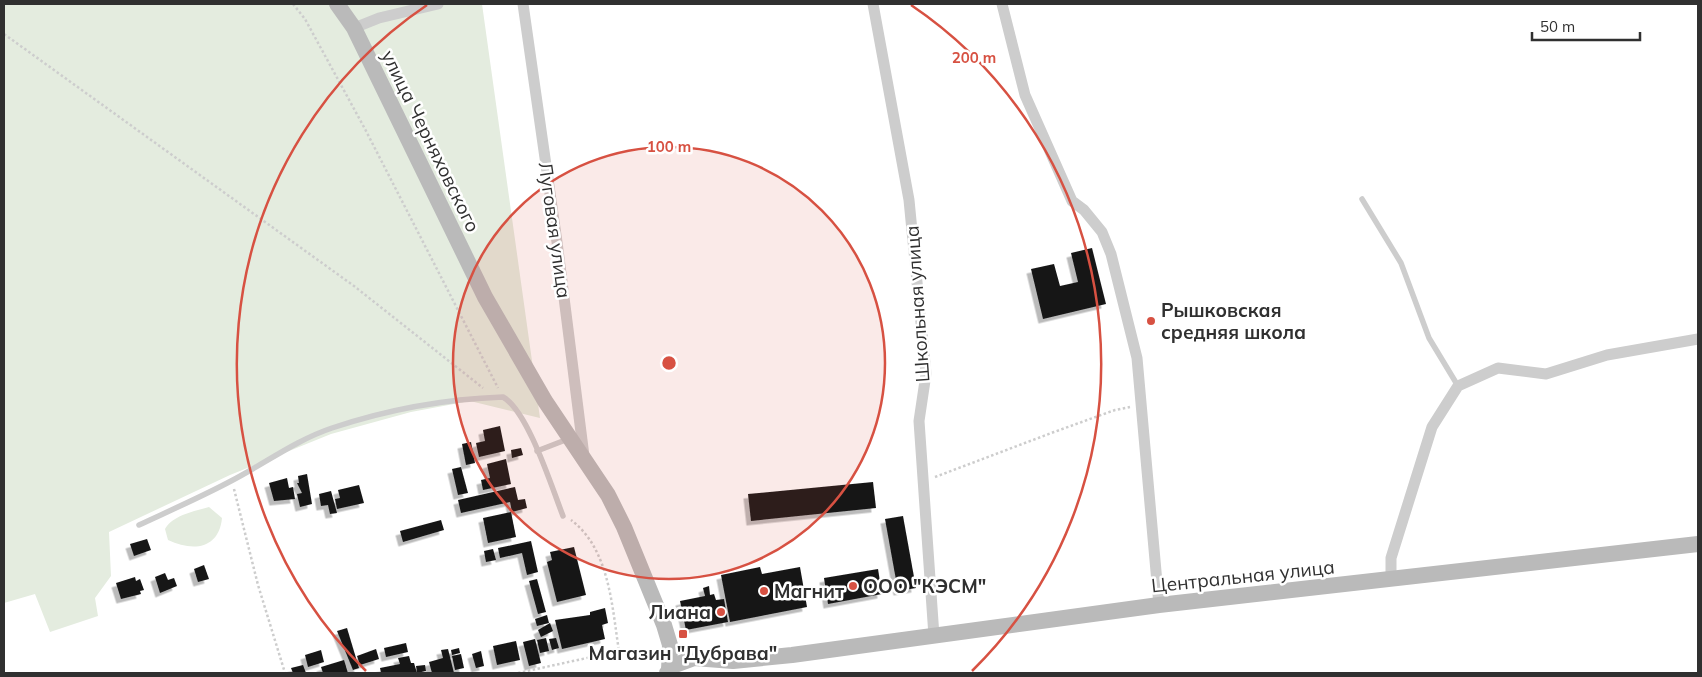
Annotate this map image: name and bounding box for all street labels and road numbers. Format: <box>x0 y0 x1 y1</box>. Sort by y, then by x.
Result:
street label: улица Черняховского <box>376 46 486 236</box>
street label: Луговая улица <box>534 160 576 300</box>
street label: Школьная улица <box>900 225 934 383</box>
street label: Центральная улица <box>1150 554 1336 598</box>

